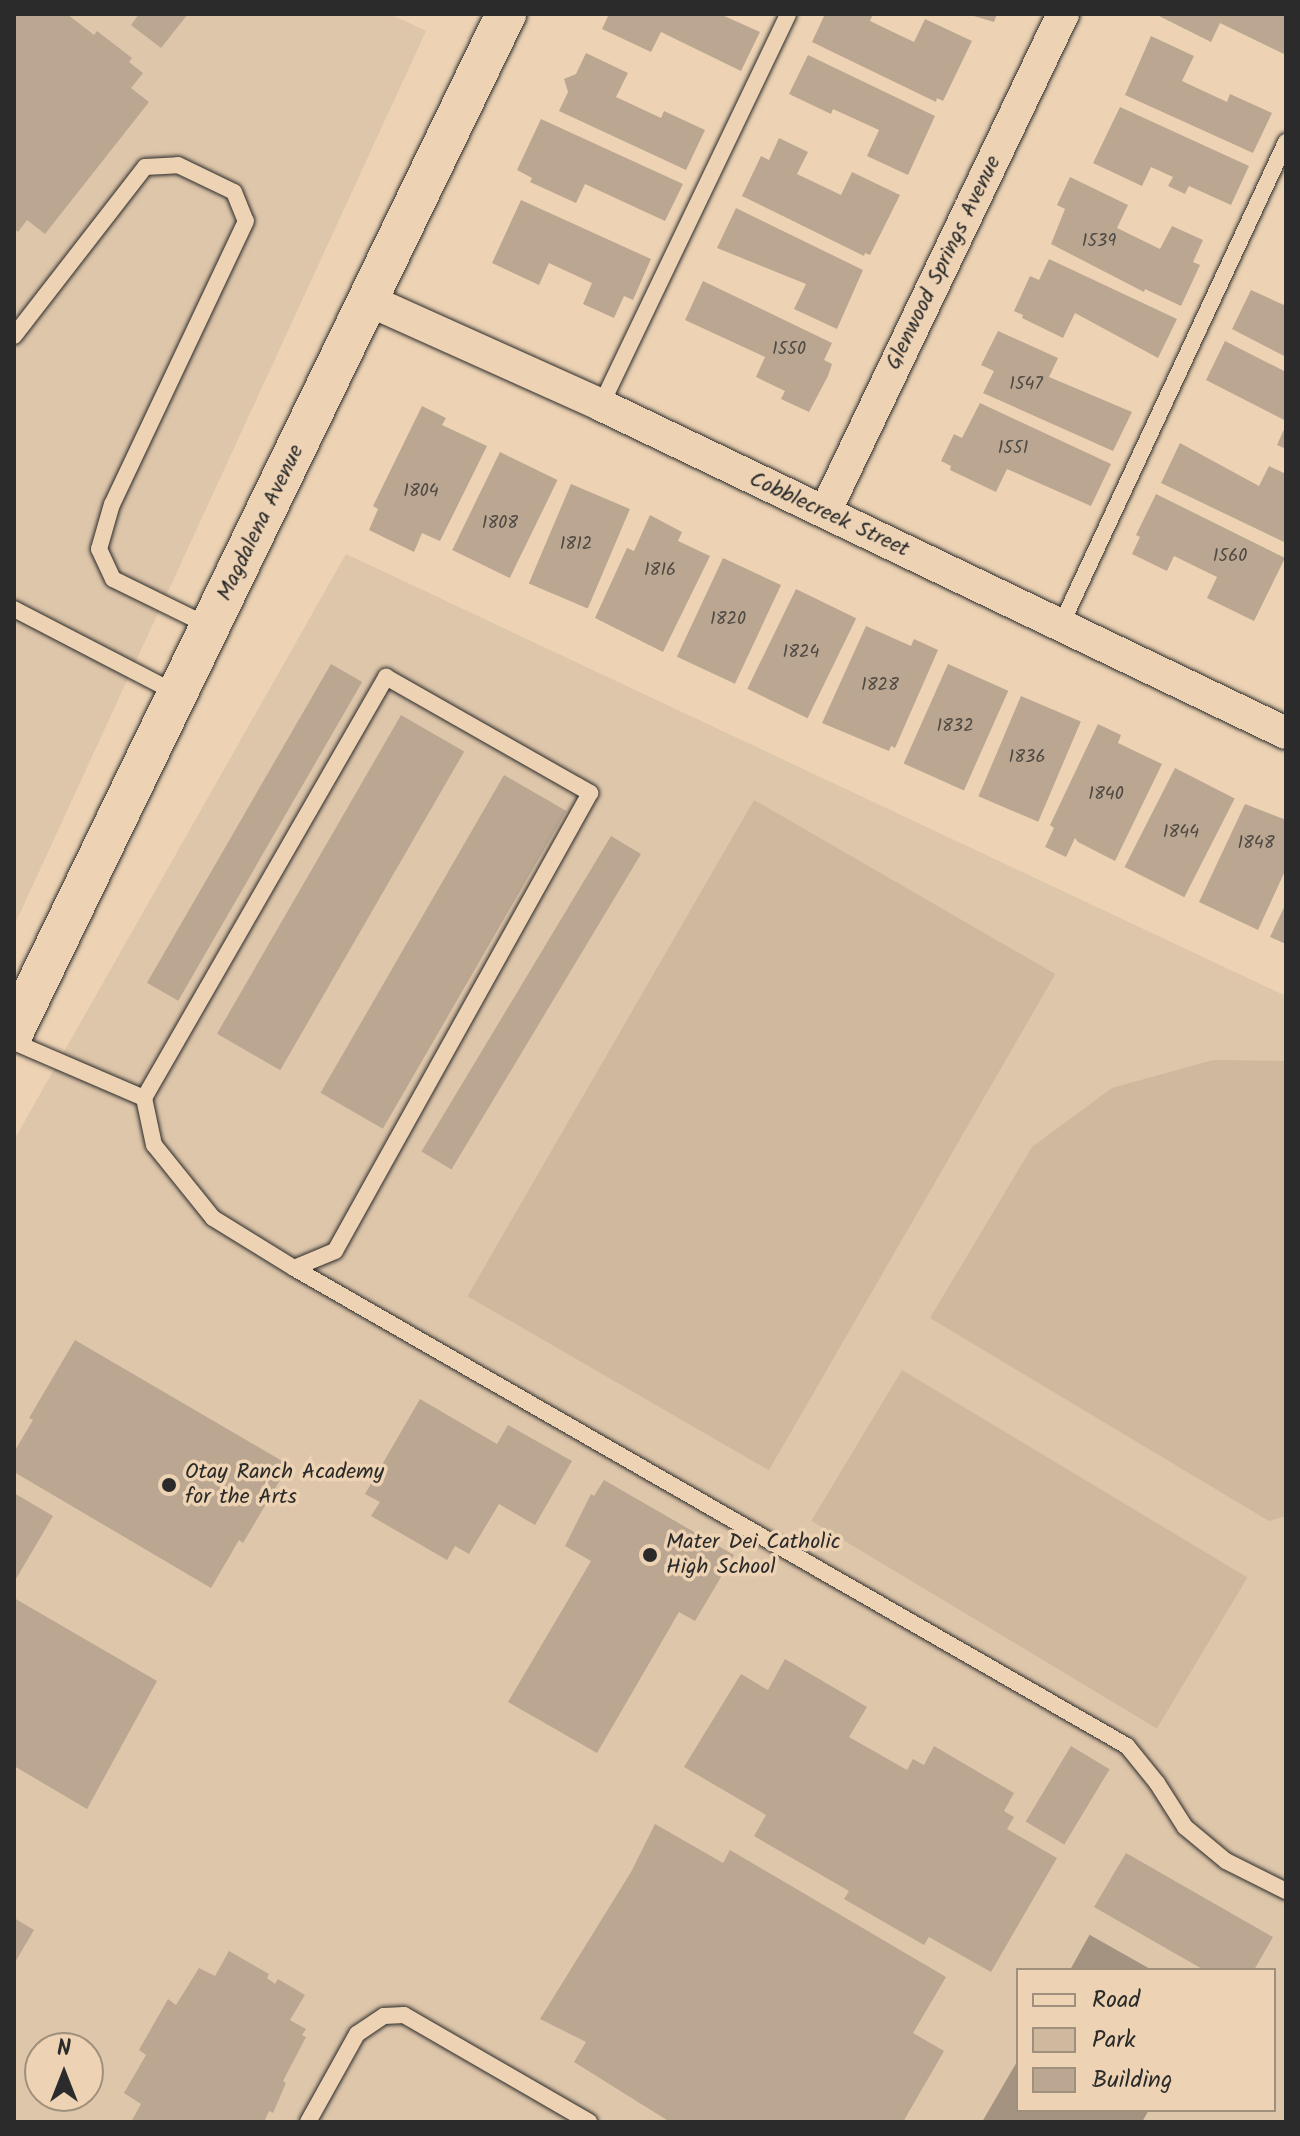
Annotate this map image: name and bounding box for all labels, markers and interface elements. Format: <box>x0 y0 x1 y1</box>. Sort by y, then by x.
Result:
street label: Glenwood Springs Avenue <box>881 152 1007 374</box>
house number: 1539 <box>1082 231 1116 253</box>
house number: 1550 <box>772 339 806 361</box>
house number: 1547 <box>1009 374 1043 396</box>
house number: 1551 <box>998 438 1028 460</box>
street label: Magdalena Avenue <box>212 441 310 605</box>
street label: Cobblecreek Street <box>745 466 913 564</box>
house number: 1804 <box>403 481 439 503</box>
house number: 1808 <box>482 513 518 535</box>
house number: 1812 <box>560 534 592 556</box>
house number: 1560 <box>1213 546 1247 568</box>
house number: 1816 <box>644 560 676 582</box>
house number: 1820 <box>710 609 746 631</box>
house number: 1824 <box>783 642 819 664</box>
house number: 1828 <box>861 675 899 697</box>
house number: 1832 <box>936 716 974 738</box>
house number: 1836 <box>1009 747 1045 769</box>
house number: 1840 <box>1088 784 1124 806</box>
house number: 1844 <box>1163 822 1199 844</box>
house number: 1848 <box>1237 833 1275 855</box>
place label: Otay Ranch Academy for the Arts <box>185 1459 384 1510</box>
marker: Otay Ranch Academy for the Arts <box>160 1476 178 1494</box>
place label: Mater Dei Catholic High School <box>666 1529 841 1580</box>
marker: Mater Dei Catholic High School <box>641 1546 659 1564</box>
legend <box>1016 1968 1276 2112</box>
text: Road <box>1092 1981 1140 2020</box>
text: Park <box>1092 2021 1136 2060</box>
north arrow <box>24 2032 104 2112</box>
text: N <box>57 2032 71 2067</box>
text: Building <box>1092 2061 1172 2100</box>

